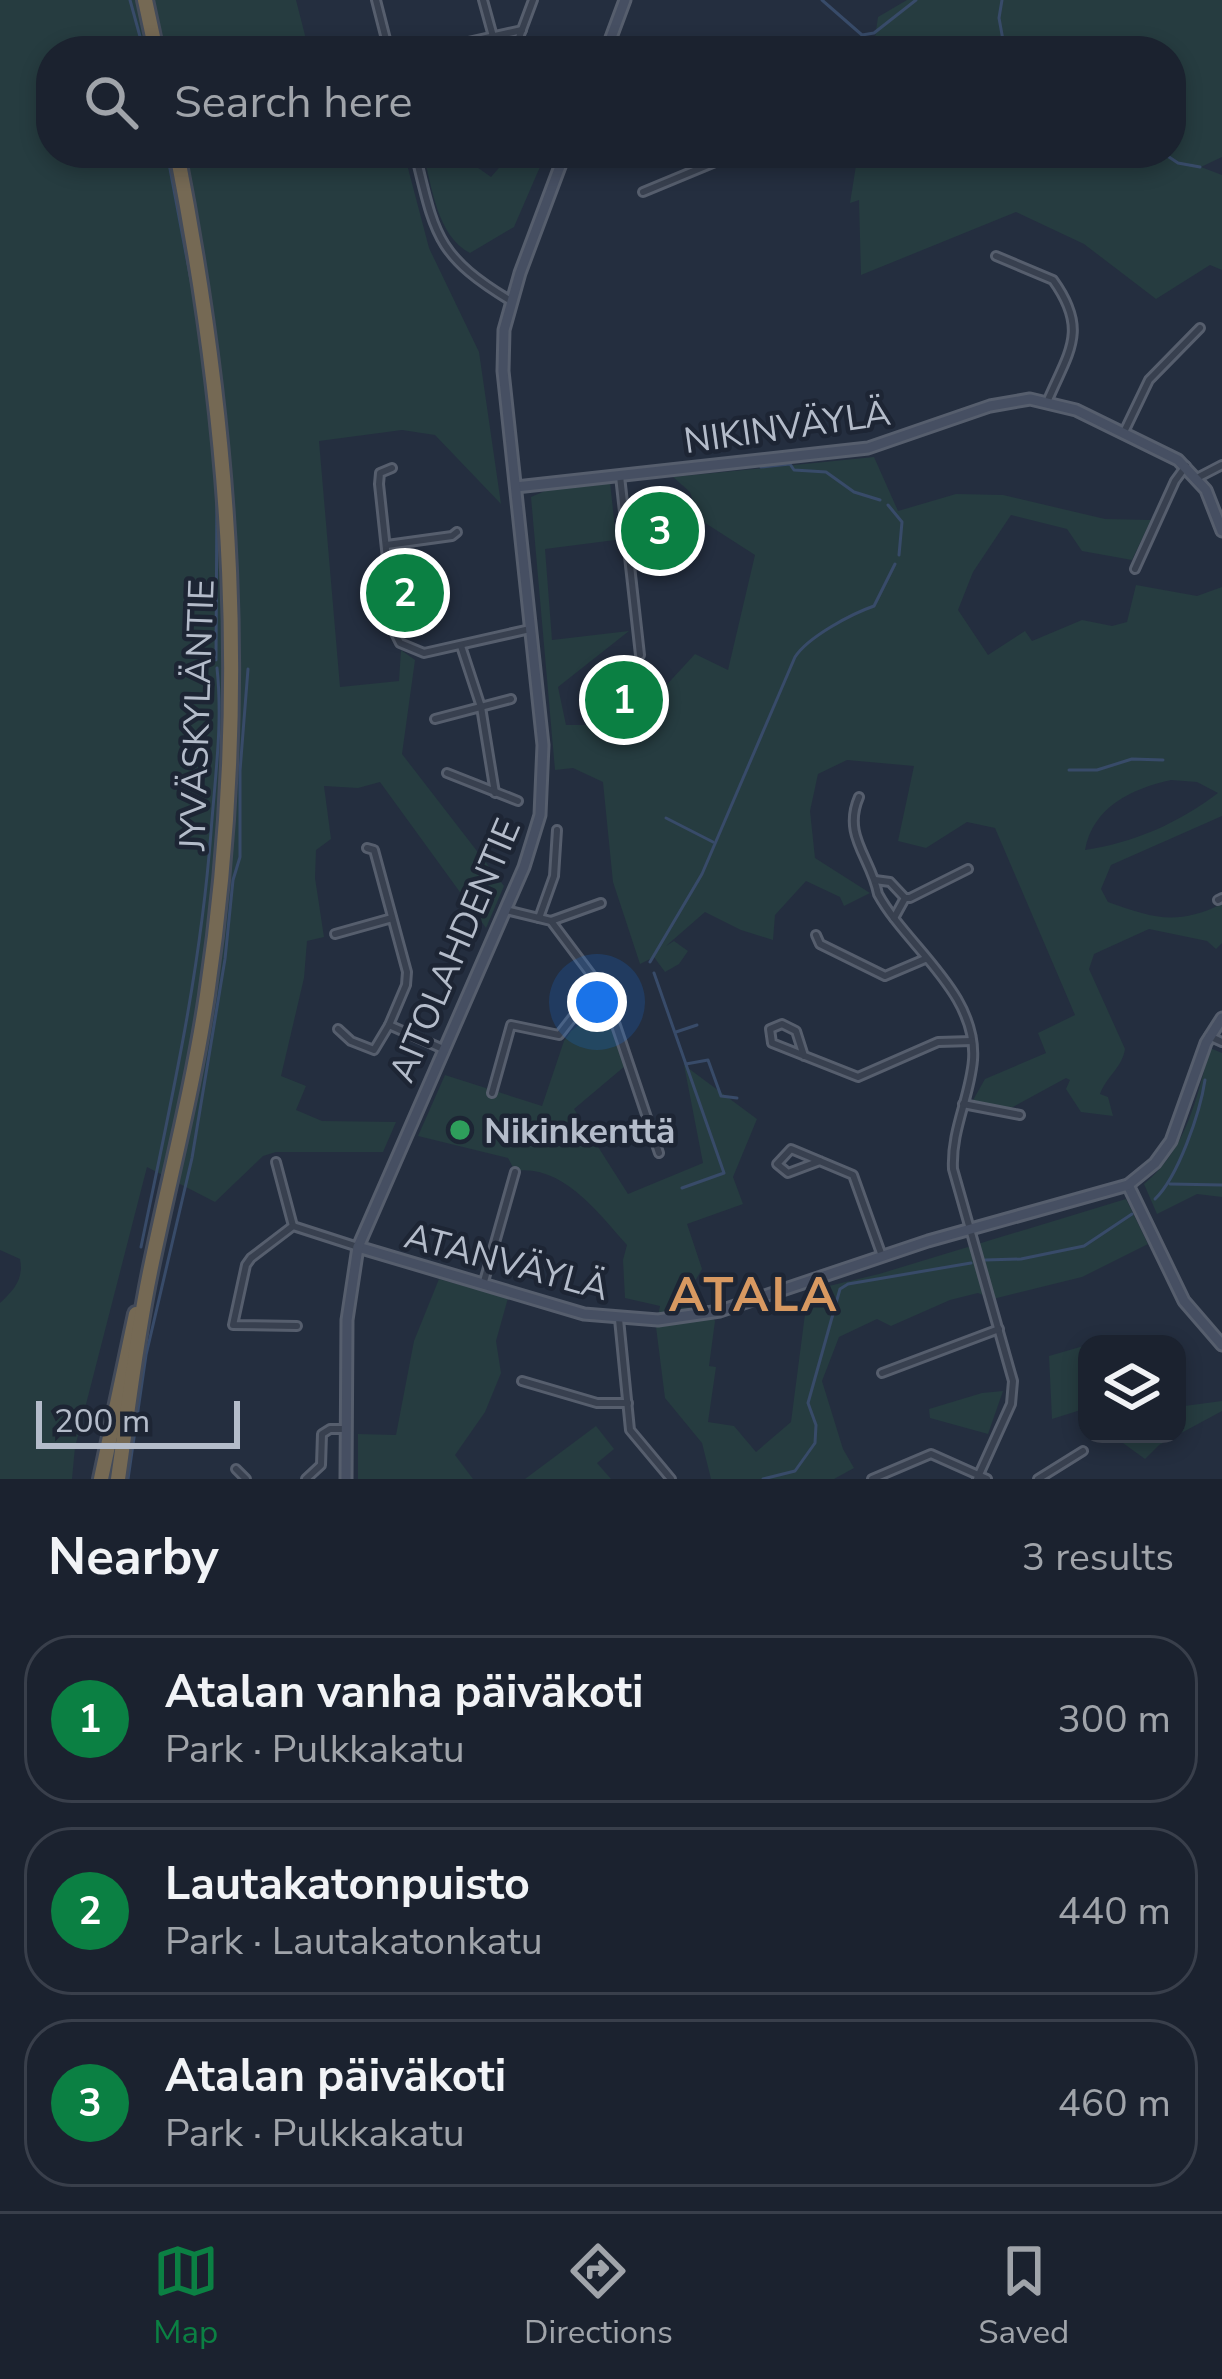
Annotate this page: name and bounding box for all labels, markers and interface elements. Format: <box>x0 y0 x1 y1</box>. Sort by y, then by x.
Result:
search box <box>36 36 1186 168</box>
icon: search <box>78 69 144 135</box>
text: Search here <box>174 72 413 133</box>
street label: NIKINVÄYLÄ <box>681 389 894 466</box>
pin: 3 <box>621 486 699 576</box>
pin: 2 <box>366 548 444 638</box>
street label: JYVÄSKYLÄNTIE <box>168 579 227 853</box>
pin: 1 <box>585 655 663 745</box>
street label: AITOLAHDENTIE <box>378 811 533 1090</box>
your location <box>567 972 627 1032</box>
place label: Nikinkenttä <box>484 1107 675 1156</box>
marker: Nikinkenttä <box>447 1117 473 1143</box>
street label: ATANVÄYLÄ <box>399 1212 614 1313</box>
district label: ATALA <box>669 1262 839 1328</box>
map controls <box>1078 1335 1186 1443</box>
button: layers <box>1078 1335 1186 1443</box>
scale bar <box>36 1395 240 1448</box>
text: 200 m <box>54 1399 150 1444</box>
text: Nearby <box>48 1522 219 1592</box>
text: 3 results <box>1022 1531 1174 1584</box>
text: Atalan vanha päiväkoti <box>165 1662 644 1723</box>
text: 1 <box>78 1693 102 1746</box>
text: 300 m <box>1057 1693 1171 1746</box>
text: Park · Pulkkakatu <box>165 1723 465 1776</box>
text: Lautakatonpuisto <box>165 1854 530 1915</box>
text: 2 <box>78 1885 102 1938</box>
text: 440 m <box>1057 1885 1171 1938</box>
text: Park · Lautakatonkatu <box>165 1915 543 1968</box>
text: Atalan päiväkoti <box>165 2046 506 2107</box>
text: 3 <box>78 2077 102 2130</box>
text: 460 m <box>1057 2077 1171 2130</box>
text: Park · Pulkkakatu <box>165 2107 465 2160</box>
tab: Map <box>153 2238 219 2355</box>
tab: Directions <box>524 2238 673 2355</box>
tab: Saved <box>978 2238 1069 2355</box>

